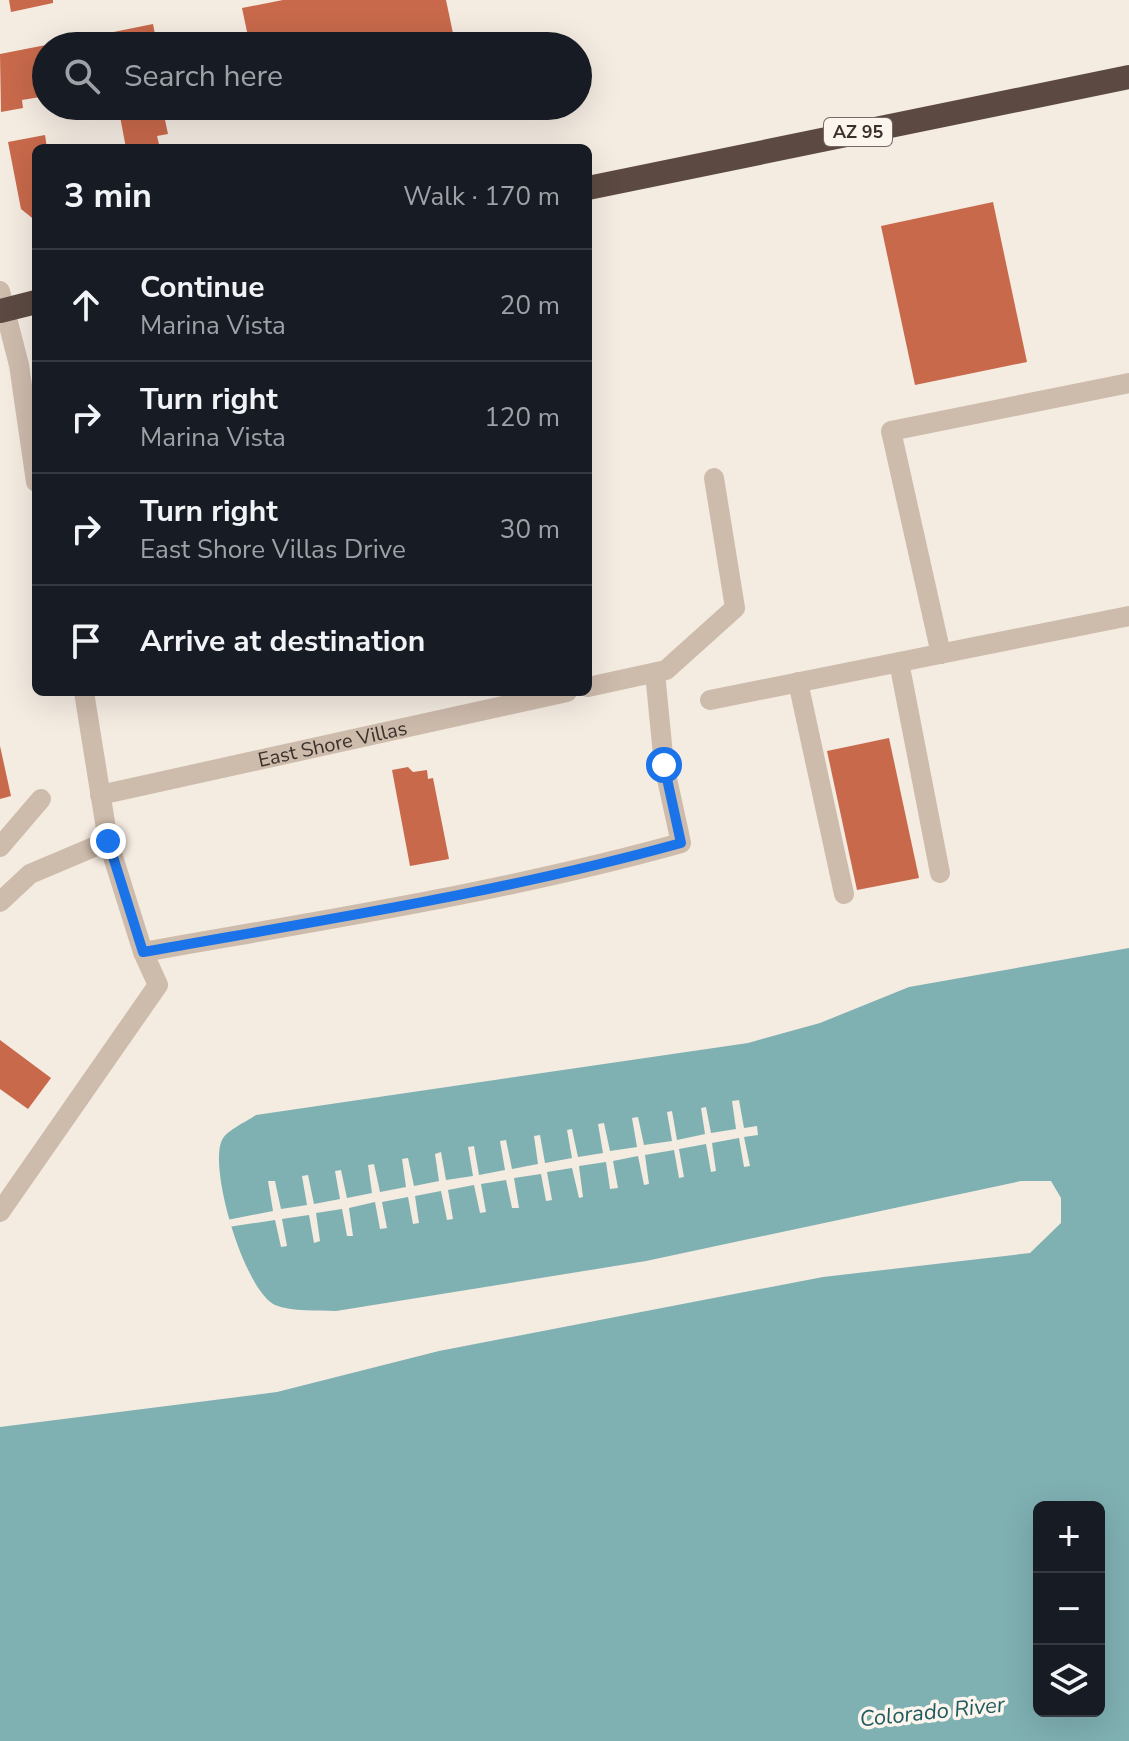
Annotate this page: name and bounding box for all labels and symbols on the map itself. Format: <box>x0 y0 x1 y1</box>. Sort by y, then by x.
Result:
road number: AZ 95 <box>824 118 892 146</box>
street label: East Shore Villas <box>255 715 410 774</box>
route start <box>646 747 682 783</box>
route end <box>90 823 126 859</box>
water label: Colorado River <box>858 1689 1007 1735</box>

